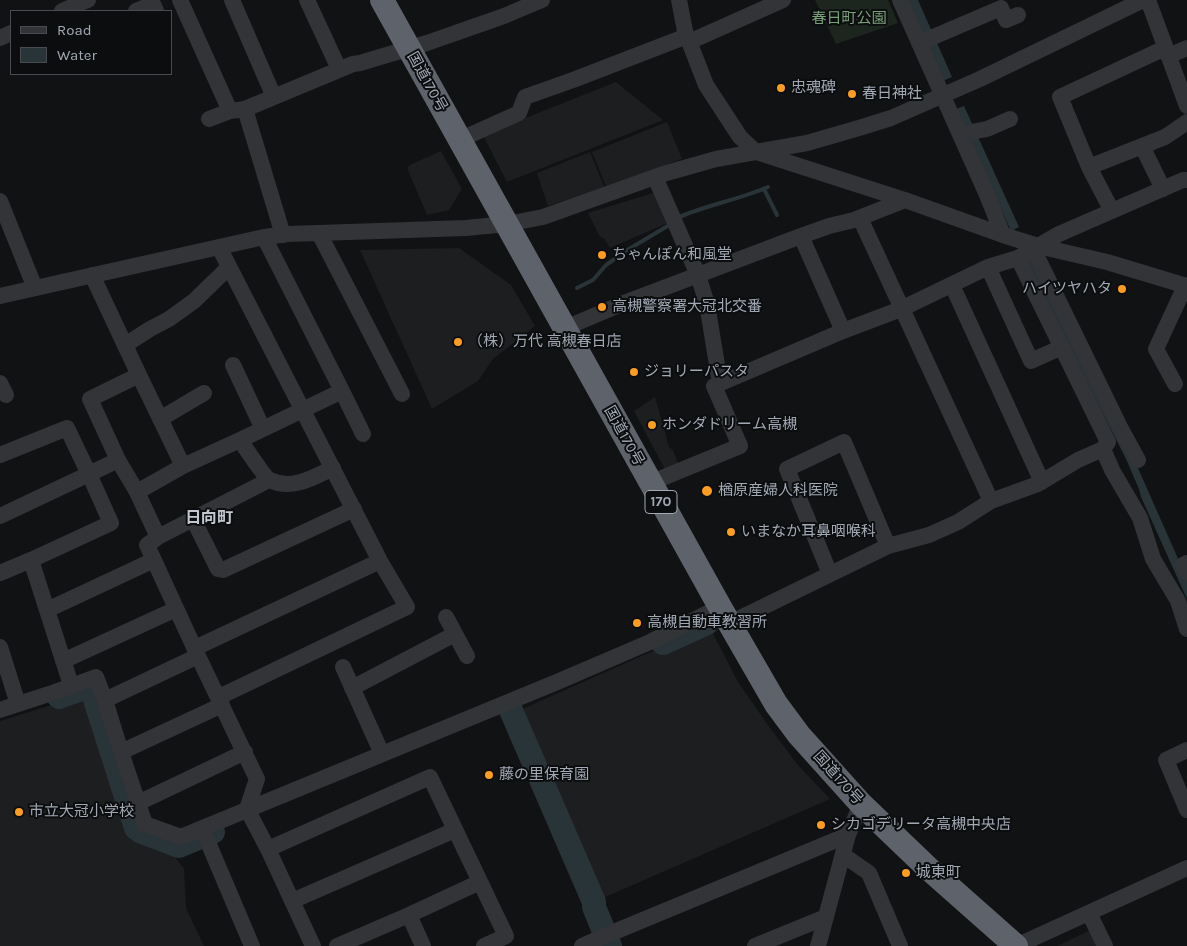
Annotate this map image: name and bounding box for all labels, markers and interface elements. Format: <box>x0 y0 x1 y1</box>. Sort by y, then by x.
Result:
legend <box>10 10 172 75</box>
park label: 春日町公園 <box>812 10 886 28</box>
text: Road <box>57 21 92 39</box>
text: Water <box>57 46 97 64</box>
street label: 国道170号 <box>403 49 451 115</box>
place label: 忠魂碑 <box>791 79 836 97</box>
marker: 忠魂碑 <box>775 82 787 94</box>
place label: 春日神社 <box>862 85 922 103</box>
marker: 春日神社 <box>846 88 858 100</box>
place label: ちゃんぽん和風堂 <box>612 246 732 264</box>
marker: ちゃんぽん和風堂 <box>596 249 608 261</box>
place label: ハイツヤハタ <box>1022 280 1112 298</box>
marker: ハイツヤハタ <box>1116 283 1128 295</box>
place label: 高槻警察署大冠北交番 <box>612 298 762 316</box>
marker: 高槻警察署大冠北交番 <box>596 301 608 313</box>
place label: （株）万代 高槻春日店 <box>468 333 622 351</box>
marker: （株）万代 高槻春日店 <box>452 336 464 348</box>
place label: ジョリーパスタ <box>644 363 749 381</box>
marker: ジョリーパスタ <box>628 366 640 378</box>
street label: 国道170号 <box>600 403 648 469</box>
place label: ホンダドリーム高槻 <box>662 416 797 434</box>
marker: ホンダドリーム高槻 <box>646 419 658 431</box>
place label: 楢原産婦人科医院 <box>718 482 838 500</box>
marker: 楢原産婦人科医院 <box>700 484 714 498</box>
road number: 170 <box>645 491 677 514</box>
district label: 日向町 <box>185 508 233 528</box>
place label: いまなか耳鼻咽喉科 <box>741 523 876 541</box>
marker: いまなか耳鼻咽喉科 <box>725 526 737 538</box>
place label: 高槻自動車教習所 <box>647 614 767 632</box>
marker: 高槻自動車教習所 <box>631 617 643 629</box>
street label: 国道170号 <box>809 747 867 809</box>
place label: 藤の里保育園 <box>499 766 589 784</box>
marker: 藤の里保育園 <box>483 769 495 781</box>
place label: 市立大冠小学校 <box>29 803 134 821</box>
marker: 市立大冠小学校 <box>13 806 25 818</box>
place label: シカゴデリータ高槻中央店 <box>831 816 1011 834</box>
marker: シカゴデリータ高槻中央店 <box>815 819 827 831</box>
place label: 城東町 <box>916 864 961 882</box>
marker: 城東町 <box>900 867 912 879</box>

